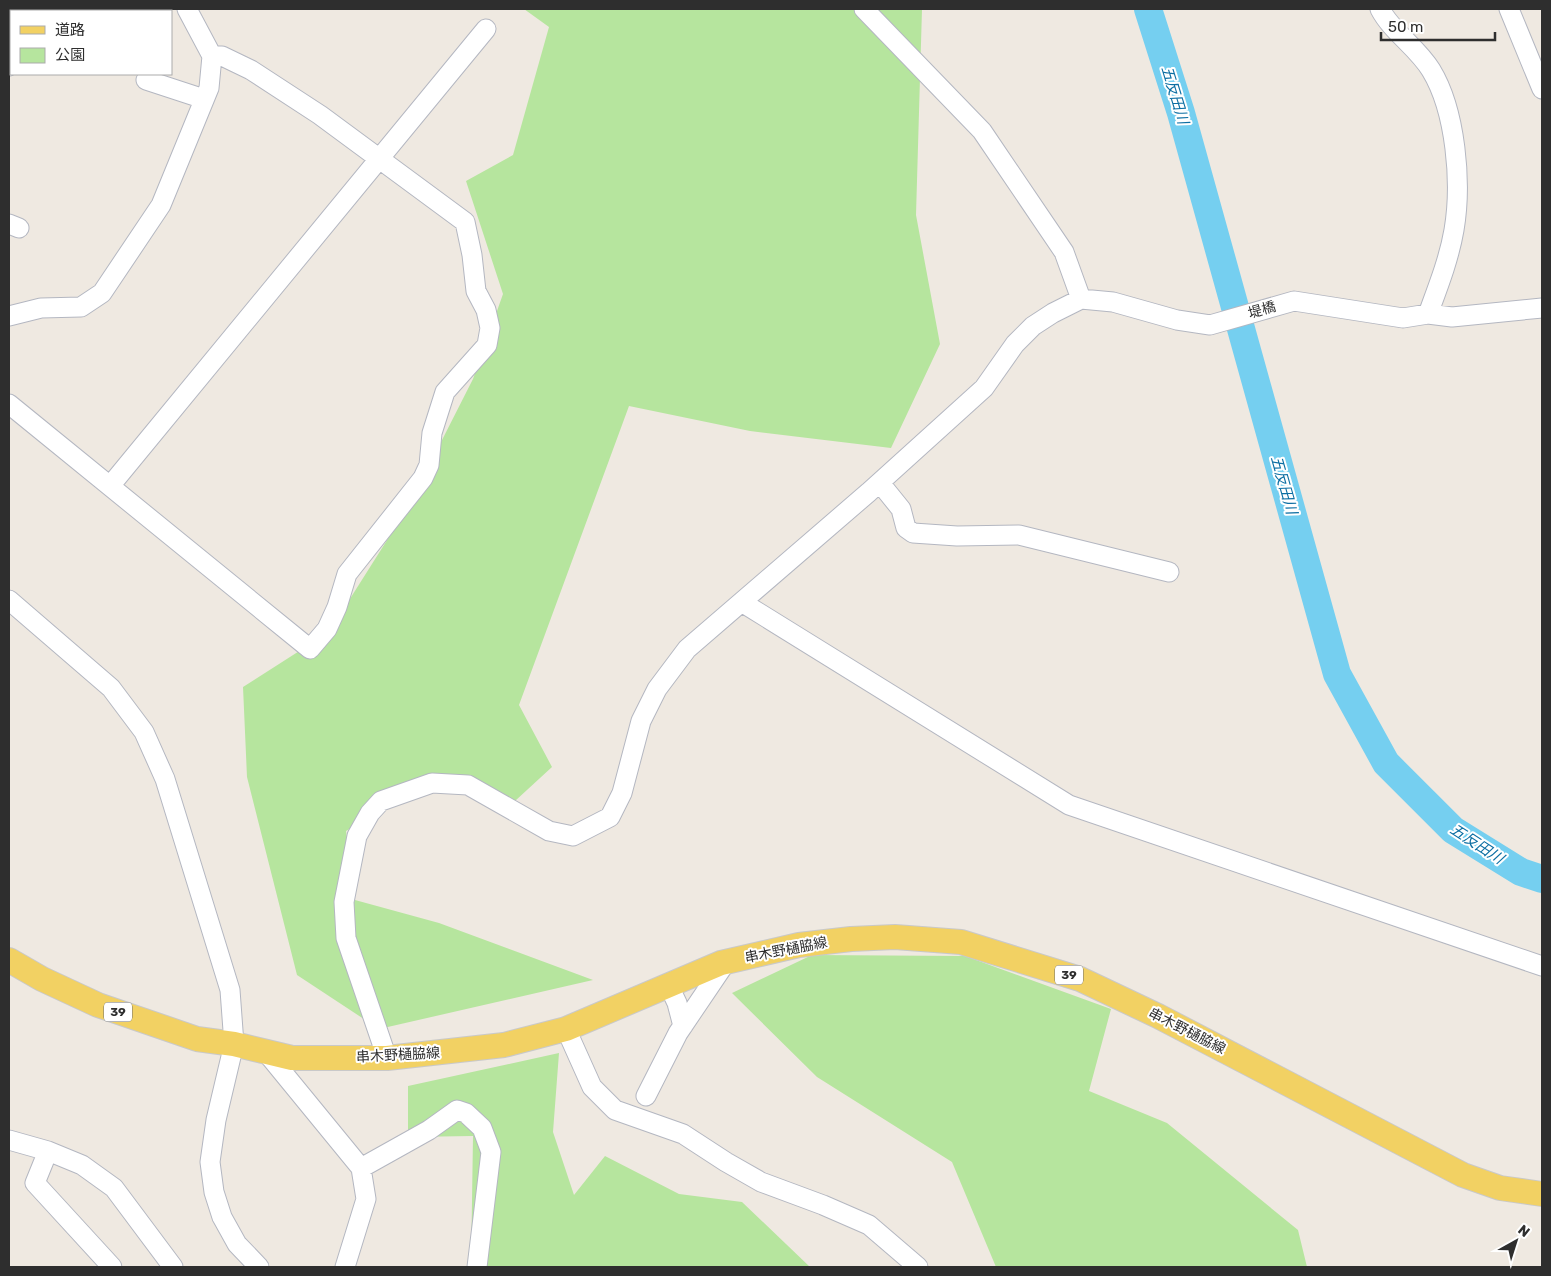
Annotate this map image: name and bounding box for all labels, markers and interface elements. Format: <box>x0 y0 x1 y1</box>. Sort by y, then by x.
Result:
legend <box>10 10 172 75</box>
scale bar <box>1381 10 1495 42</box>
text: 50 m <box>1388 18 1423 36</box>
text: 道路 <box>55 21 85 39</box>
text: 公園 <box>55 46 85 64</box>
water label: 五反田川 <box>1158 64 1193 128</box>
street label: 堤橋 <box>1246 298 1278 322</box>
water label: 五反田川 <box>1267 454 1301 518</box>
water label: 五反田川 <box>1447 820 1509 869</box>
street label: 串木野樋脇線 <box>743 934 829 966</box>
road number: 39 <box>1055 966 1083 984</box>
road number: 39 <box>104 1002 132 1022</box>
street label: 串木野樋脇線 <box>1146 1004 1228 1058</box>
street label: 串木野樋脇線 <box>356 1044 440 1066</box>
north arrow <box>1491 1216 1541 1266</box>
text: N <box>1515 1222 1533 1241</box>

